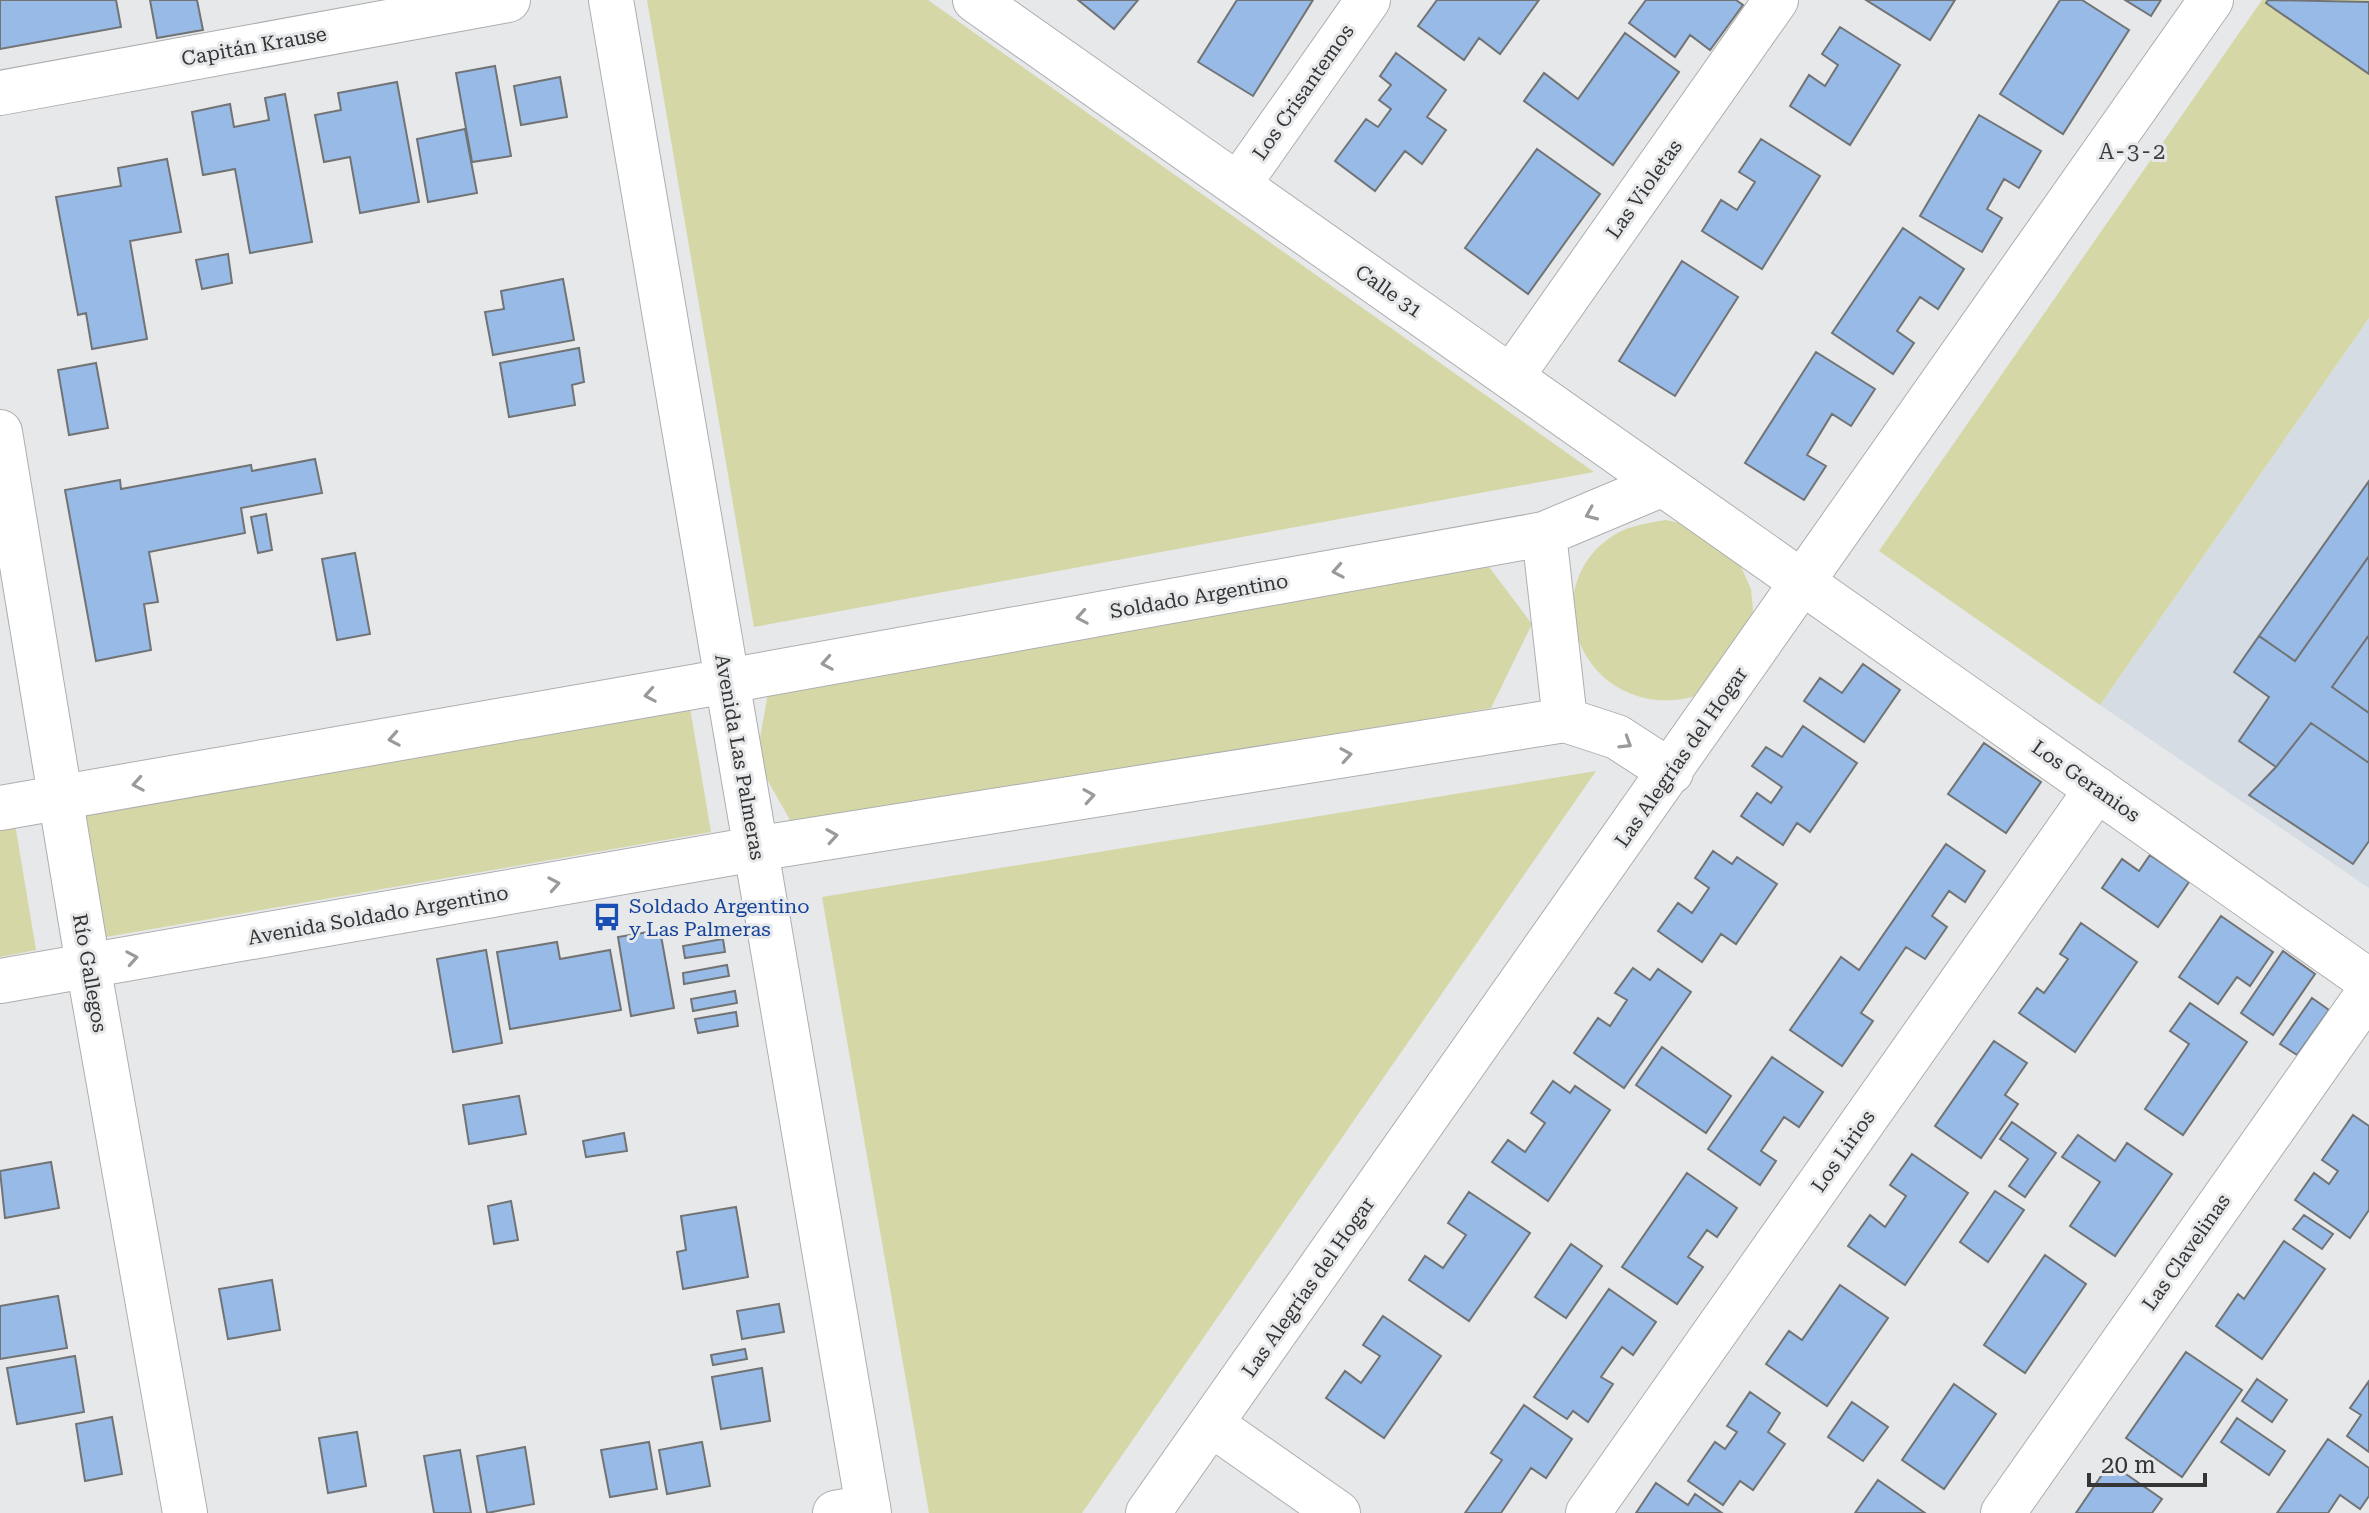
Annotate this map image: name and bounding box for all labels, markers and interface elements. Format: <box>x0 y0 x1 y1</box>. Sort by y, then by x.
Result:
street label: Los Crisantemos <box>1247 20 1359 164</box>
street label: Capitán Krause <box>180 21 328 71</box>
street label: Las Violetas <box>1601 135 1687 243</box>
district label: A-3-2 <box>2099 139 2167 164</box>
street label: Calle 31 <box>1351 259 1427 323</box>
one-way arrow <box>1585 505 1599 521</box>
one-way arrow <box>1332 562 1345 579</box>
street label: Soldado Argentino <box>1108 569 1290 623</box>
one-way arrow <box>1076 608 1089 625</box>
street label: Avenida Las Palmeras <box>710 652 770 862</box>
one-way arrow <box>820 654 833 671</box>
street label: Las Alegrías del Hogar <box>1610 662 1752 852</box>
one-way arrow <box>643 685 657 702</box>
one-way arrow <box>387 730 401 747</box>
one-way arrow <box>1618 734 1632 749</box>
street label: Los Geranios <box>2027 735 2145 827</box>
one-way arrow <box>1339 747 1353 764</box>
one-way arrow <box>131 775 145 792</box>
one-way arrow <box>1082 788 1096 805</box>
one-way arrow <box>826 828 839 845</box>
one-way arrow <box>547 876 560 893</box>
street label: Avenida Soldado Argentino <box>246 880 510 950</box>
place label: Soldado Argentino y Las Palmeras <box>629 894 810 941</box>
bus stop icon: Soldado Argentino y Las Palmeras <box>592 902 622 932</box>
street label: Río Gallegos <box>68 912 112 1034</box>
one-way arrow <box>125 950 139 967</box>
street label: Los Lirios <box>1806 1105 1880 1197</box>
street label: Las Clavelinas <box>2137 1189 2235 1315</box>
street label: Las Alegrías del Hogar <box>1237 1192 1379 1382</box>
scale bar <box>2089 1437 2205 1487</box>
text: 20 m <box>2101 1451 2156 1479</box>

